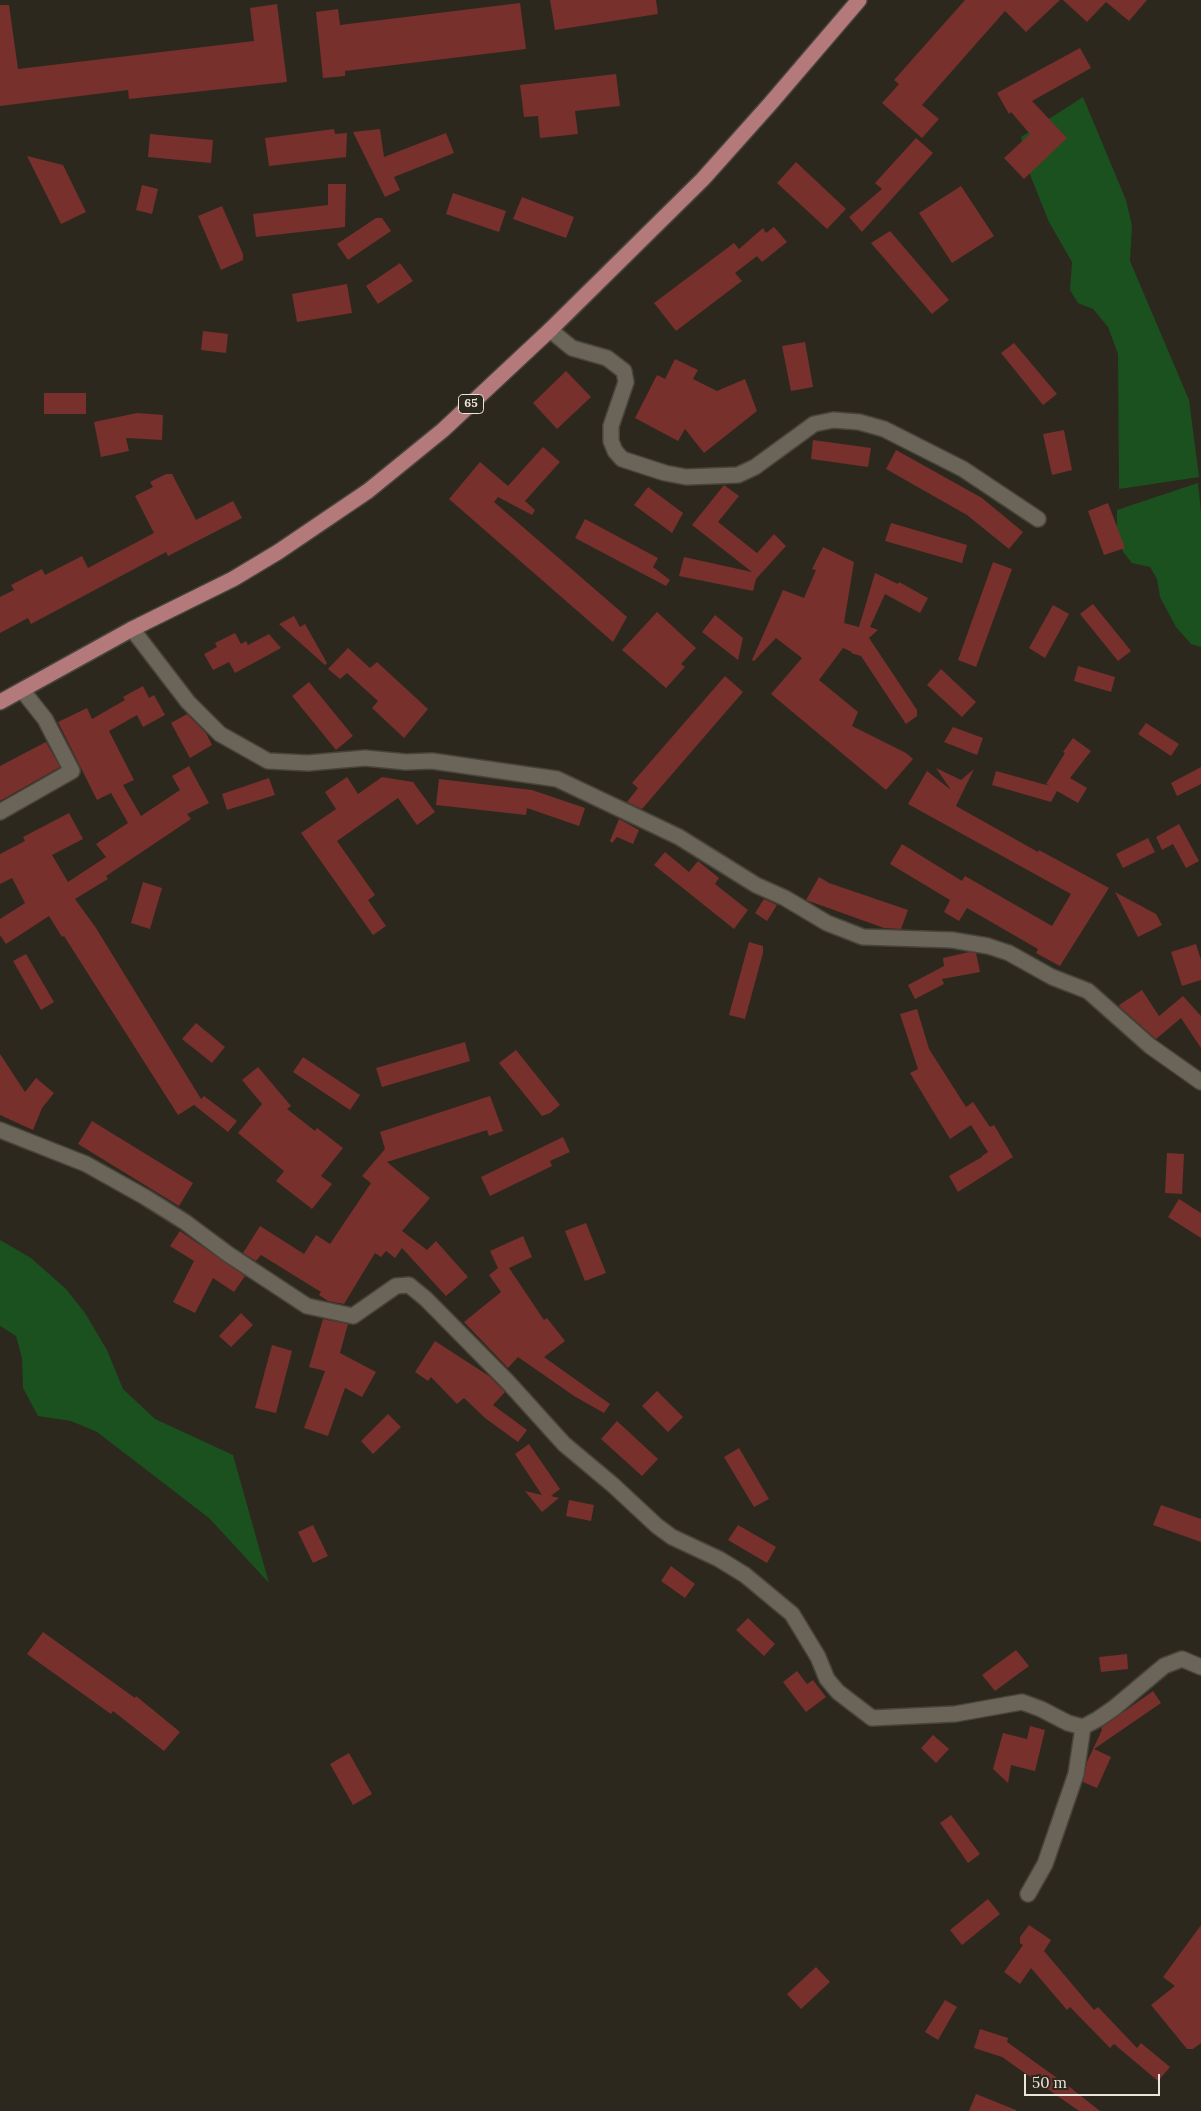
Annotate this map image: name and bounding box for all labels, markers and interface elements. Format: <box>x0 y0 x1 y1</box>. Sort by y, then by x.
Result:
road number: 65 <box>458 394 484 414</box>
scale bar <box>1026 2064 1162 2096</box>
text: 50 m <box>1032 2073 1067 2092</box>

